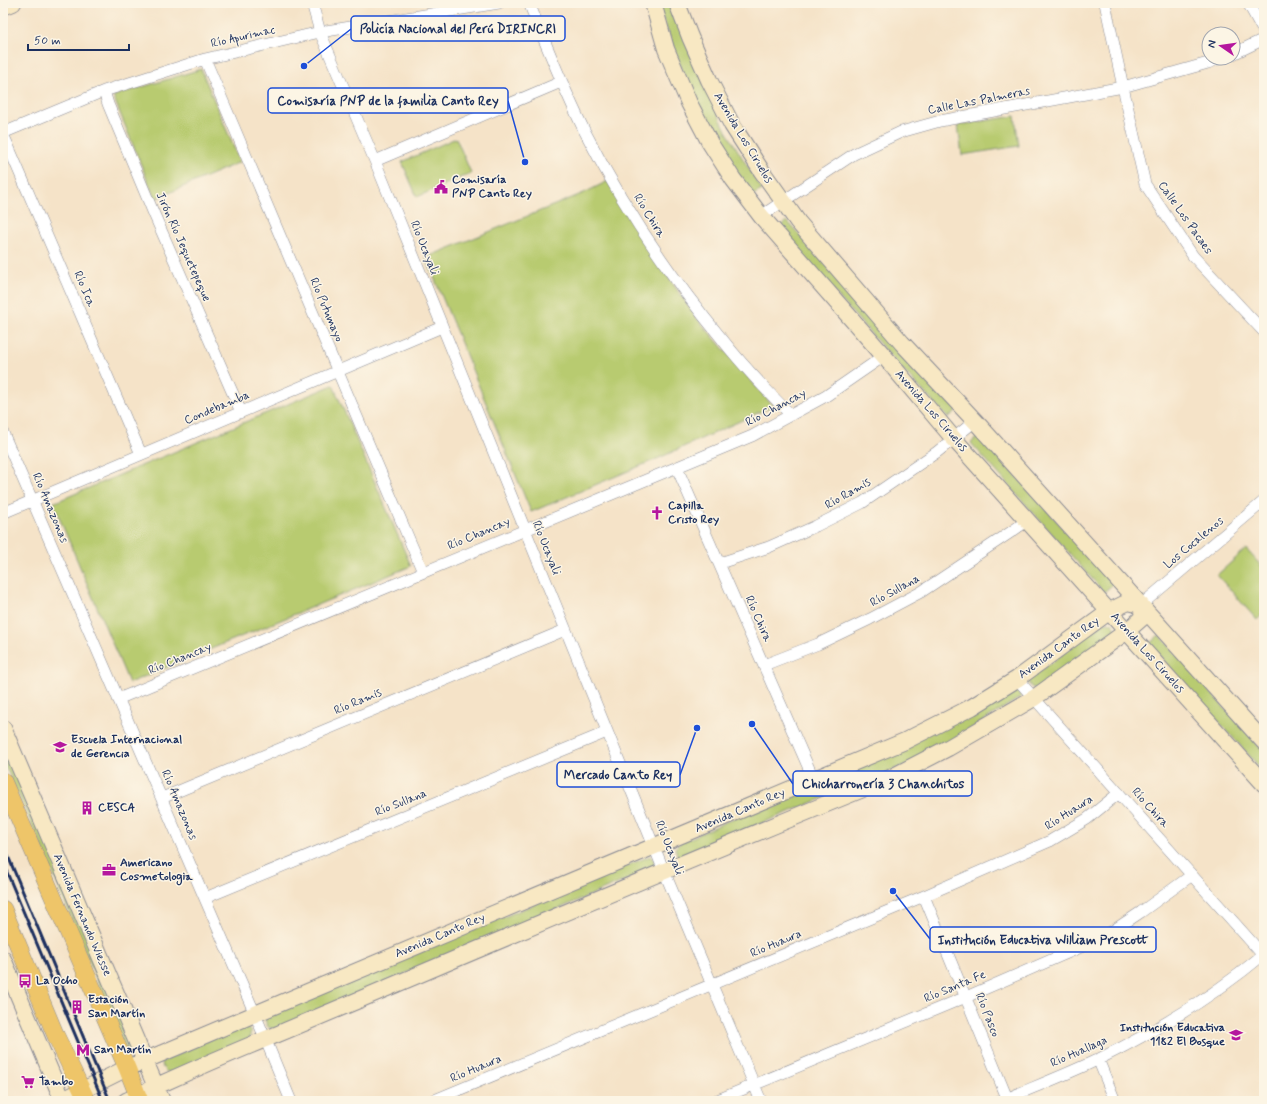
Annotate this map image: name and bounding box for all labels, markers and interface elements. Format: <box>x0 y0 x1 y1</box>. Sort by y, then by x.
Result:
callout: Policía Nacional del Perú DIRINCRI <box>351 16 565 41</box>
text: Policía Nacional del Perú DIRINCRI <box>360 21 556 38</box>
street label: Río Apurimac <box>209 22 277 52</box>
scale bar <box>28 26 129 52</box>
north arrow <box>1201 26 1241 66</box>
text: 50 m <box>34 33 61 49</box>
text: N <box>1205 39 1220 49</box>
street label: Calle Las Palmeras <box>927 83 1032 119</box>
callout: Comisaría PNP de la familia Canto Rey <box>268 88 508 113</box>
street label: Avenida Los Ciruelos <box>710 90 777 187</box>
text: Comisaría PNP de la familia Canto Rey <box>277 93 499 110</box>
place label: Comisaría PNP Canto Rey <box>452 172 532 202</box>
street label: Calle Los Pacaes <box>1154 178 1216 258</box>
public building icon: Comisaría PNP Canto Rey <box>433 179 449 195</box>
street label: Jirón Río Jequetepeque <box>152 190 214 304</box>
street label: Río Chira <box>629 191 669 242</box>
street label: Río Ucayali <box>406 218 442 278</box>
street label: Río Ica <box>69 269 99 310</box>
street label: Río Putumayo <box>305 275 347 345</box>
street label: Avenida Los Ciruelos <box>891 367 971 455</box>
street label: Río Chancay <box>743 385 809 431</box>
street label: Condebamba <box>182 387 252 429</box>
street label: Río Amazonas <box>28 470 72 546</box>
street label: Río Ramis <box>822 474 874 514</box>
place label: Capilla Cristo Rey <box>668 498 719 528</box>
church icon: Capilla Cristo Rey <box>649 505 665 521</box>
street label: Los Cocalenos <box>1161 513 1228 573</box>
street label: Río Chancay <box>445 514 513 554</box>
street label: Río Ucayali <box>528 518 564 578</box>
street label: Río Sullana <box>867 571 923 611</box>
street label: Río Chira <box>741 593 776 645</box>
street label: Avenida Los Ciruelos <box>1106 609 1188 697</box>
street label: Avenida Canto Rey <box>1015 613 1103 683</box>
street label: Río Chancay <box>146 639 214 679</box>
street label: Río Ramis <box>332 685 385 719</box>
place label: Escuela Internacional de Gerencia <box>71 732 182 762</box>
school or university icon: Escuela Internacional de Gerencia <box>52 739 68 755</box>
callout: Mercado Canto Rey <box>557 762 680 787</box>
street label: Río Amazonas <box>157 767 201 843</box>
text: Mercado Canto Rey <box>564 767 672 784</box>
callout: Chicharronería 3 Chanchitos <box>793 771 972 796</box>
text: Chicharronería 3 Chanchitos <box>802 776 964 793</box>
street label: Río Chira <box>1128 784 1173 832</box>
street label: Río Sullana <box>373 785 429 821</box>
street label: Avenida Canto Rey <box>692 785 788 837</box>
street label: Río Huaura <box>1042 791 1096 834</box>
building icon: CESCA <box>79 800 95 816</box>
place label: CESCA <box>98 800 135 816</box>
street label: Río Ucayali <box>651 818 687 878</box>
street label: Avenida Fernando Wiesse <box>49 851 115 979</box>
place label: Americano Cosmetologia <box>120 855 193 886</box>
office icon: Americano Cosmetologia <box>101 862 117 878</box>
street label: Avenida Canto Rey <box>392 910 488 962</box>
street label: Río Huaura <box>748 926 804 962</box>
callout: Institución Educativa William Prescott <box>930 927 1156 952</box>
text: Institución Educativa William Prescott <box>938 932 1149 949</box>
street label: Río Santa Fe <box>922 967 988 1007</box>
bus stop icon: La Ocho <box>17 973 33 989</box>
place label: La Ocho <box>36 973 78 989</box>
street label: Río Pasco <box>971 990 1003 1040</box>
place label: Estación San Martín <box>88 992 145 1022</box>
building icon: Estación San Martín <box>69 999 85 1015</box>
place label: Institución Educativa 1182 El Bosque <box>1120 1020 1225 1050</box>
school or university icon: Institución Educativa 1182 El Bosque <box>1228 1027 1244 1043</box>
street label: Río Huallaga <box>1048 1032 1110 1072</box>
metro station icon: San Martín <box>75 1042 91 1058</box>
place label: San Martín <box>94 1042 151 1058</box>
street label: Río Huaura <box>448 1051 504 1087</box>
supermarket icon: Tambo <box>20 1074 36 1090</box>
place label: Tambo <box>39 1074 73 1090</box>

